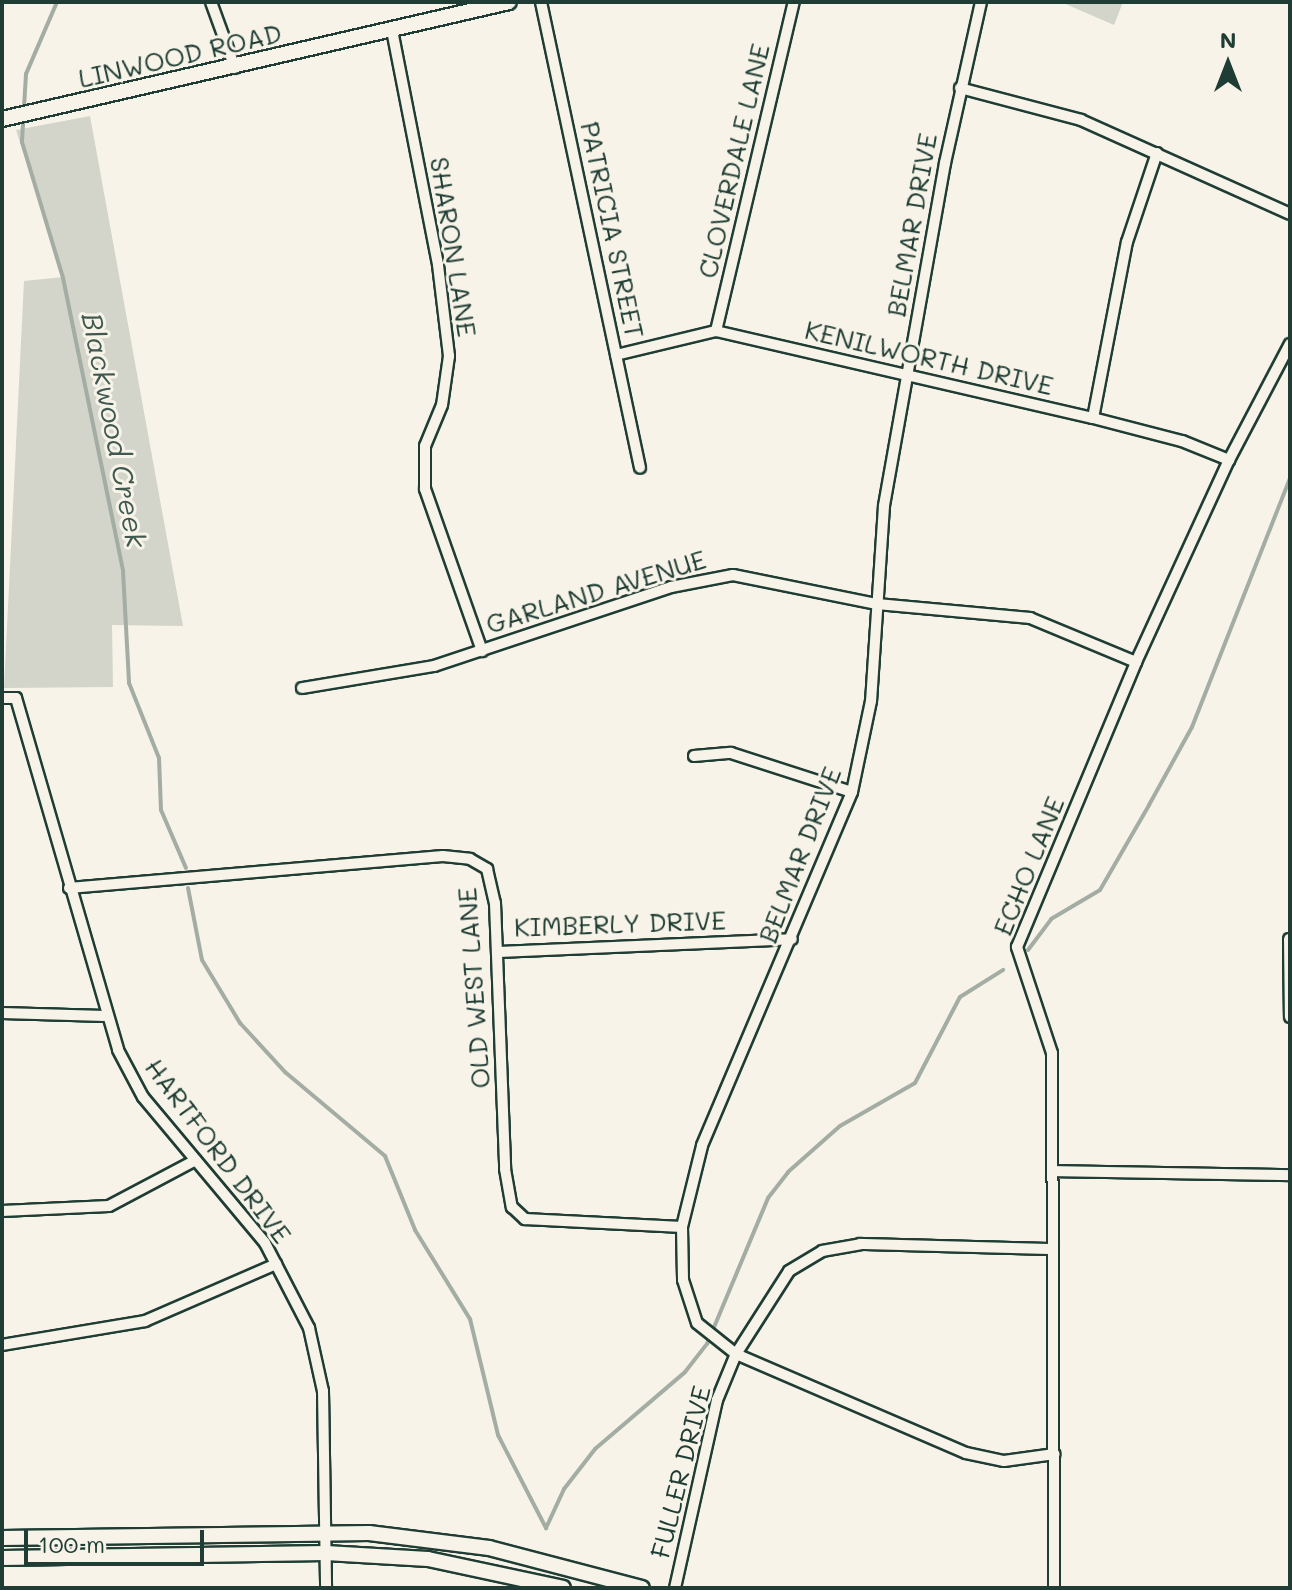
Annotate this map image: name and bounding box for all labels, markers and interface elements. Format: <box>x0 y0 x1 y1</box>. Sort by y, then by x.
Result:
street label: LINWOOD ROAD <box>75 17 285 95</box>
north arrow <box>1188 24 1268 104</box>
text: N <box>1220 25 1236 54</box>
street label: CLOVERDALE LANE <box>692 41 776 281</box>
street label: PATRICIA STREET <box>574 119 650 341</box>
street label: BELMAR DRIVE <box>880 131 944 319</box>
street label: SHARON LANE <box>423 155 483 339</box>
water label: Blackwood Creek <box>76 310 154 550</box>
street label: KENILWORTH DRIVE <box>802 314 1056 402</box>
street label: GARLAND AVENUE <box>482 544 710 640</box>
street label: BELMAR DRIVE <box>752 763 848 947</box>
street label: ECHO LANE <box>987 792 1071 940</box>
street label: OLD WEST LANE <box>451 886 497 1090</box>
street label: KIMBERLY DRIVE <box>513 905 727 943</box>
street label: HARTFORD DRIVE <box>138 1052 298 1250</box>
street label: FULLER DRIVE <box>644 1383 718 1561</box>
scale bar <box>28 1514 208 1564</box>
text: 100 m <box>38 1528 105 1559</box>

